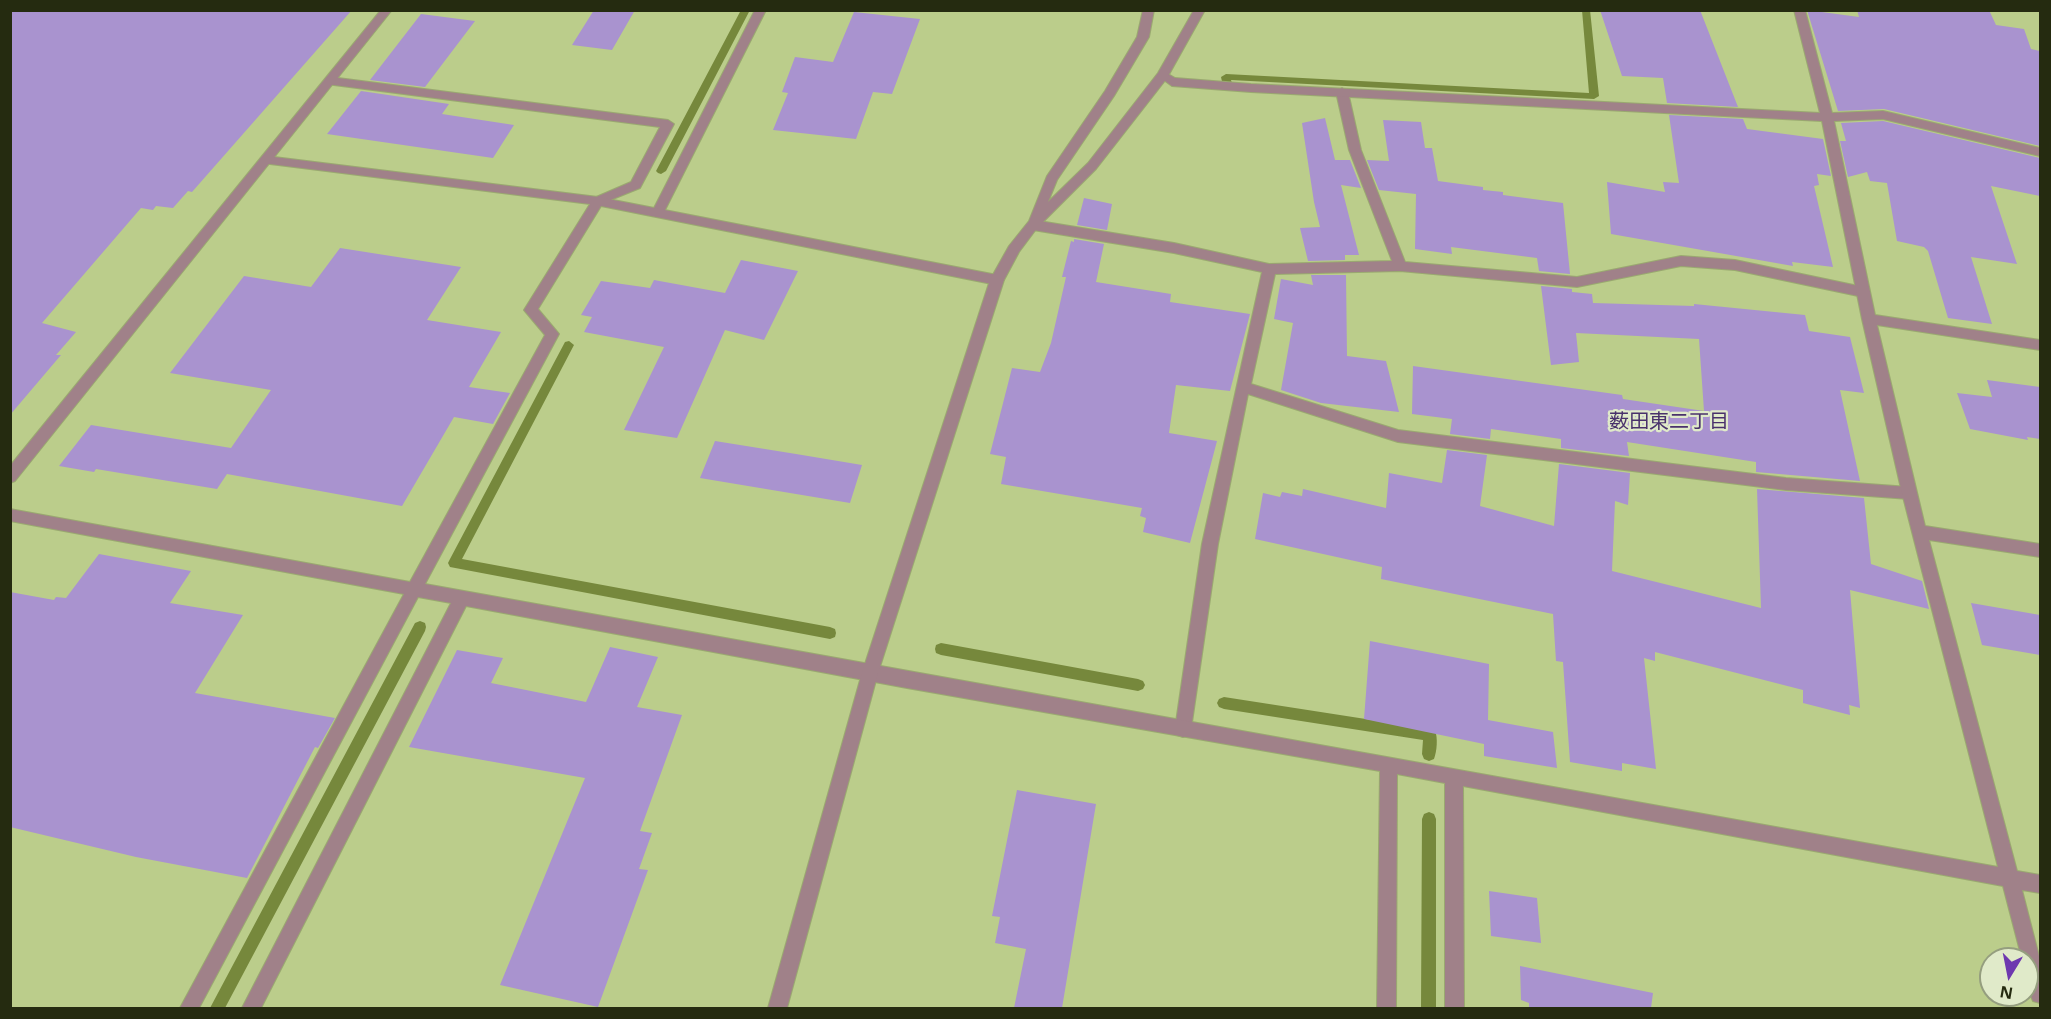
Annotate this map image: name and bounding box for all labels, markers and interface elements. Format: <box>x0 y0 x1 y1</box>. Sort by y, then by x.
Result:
district label: 薮田東二丁目 <box>1609 410 1729 434</box>
north arrow <box>1979 947 2039 1007</box>
text: N <box>1998 981 2015 1005</box>

